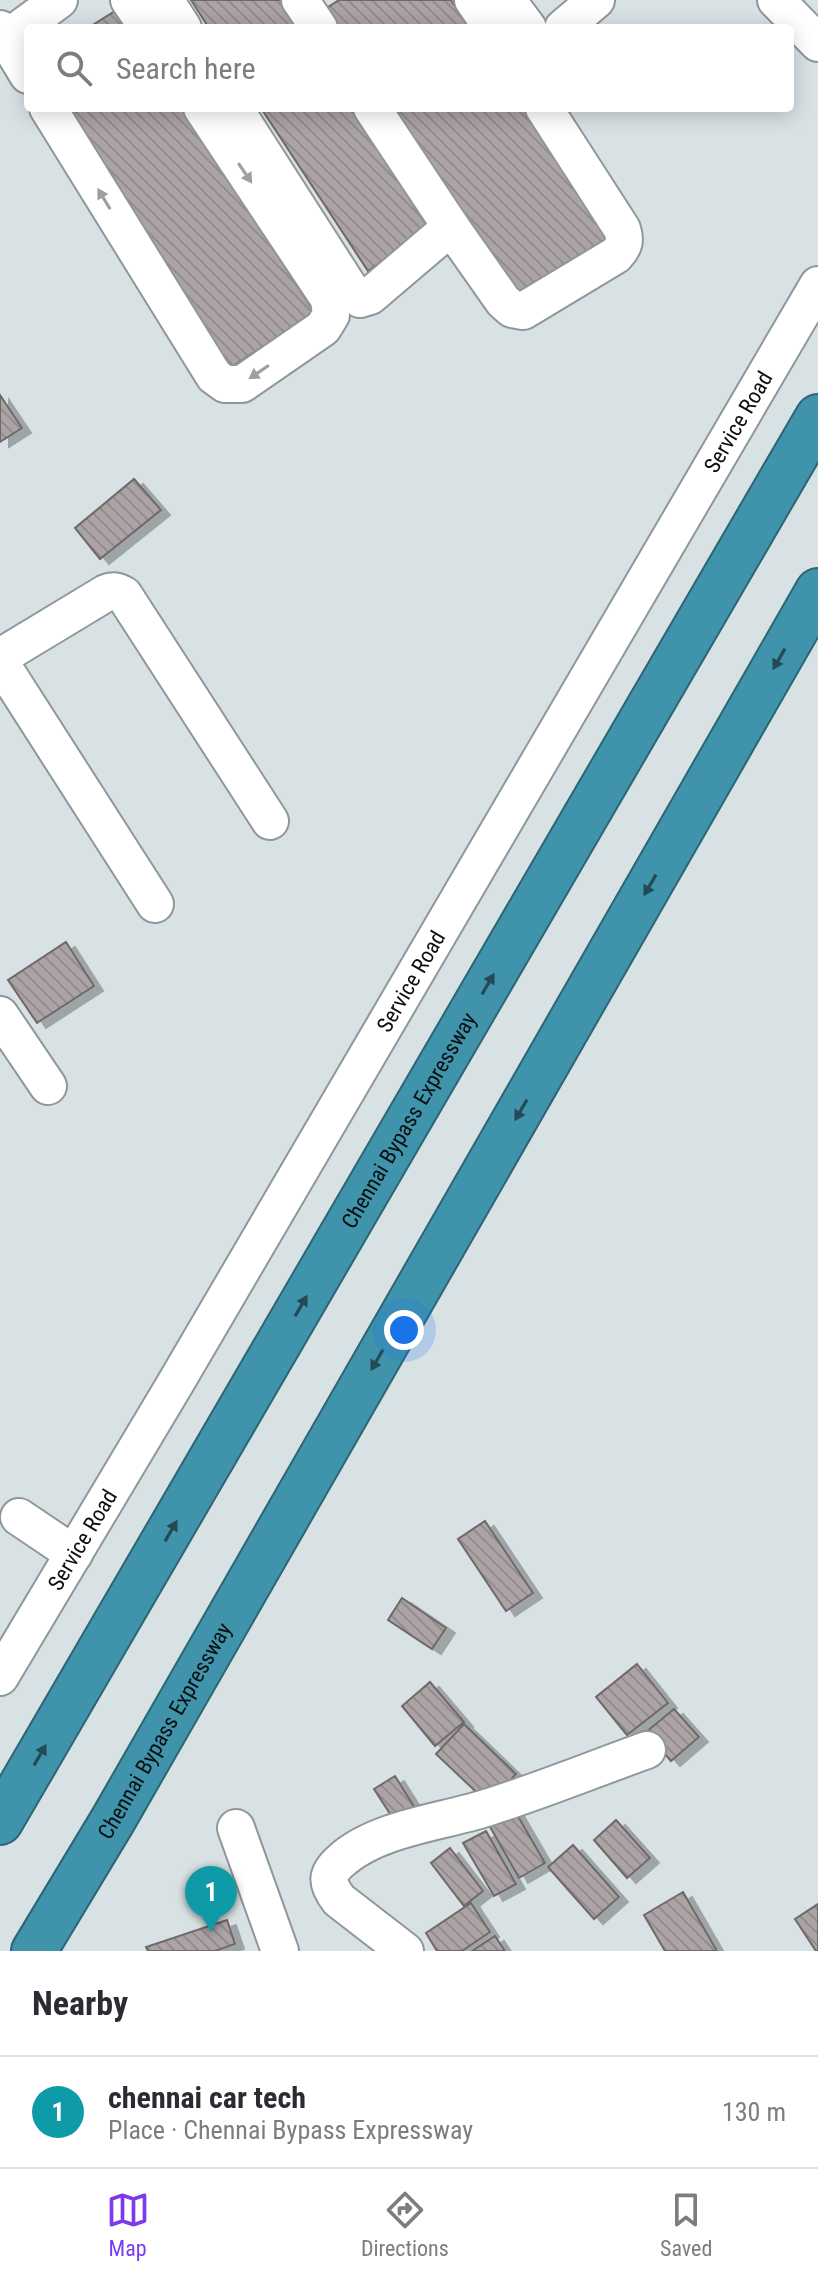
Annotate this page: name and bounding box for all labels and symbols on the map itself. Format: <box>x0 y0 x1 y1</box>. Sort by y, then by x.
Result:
one-way arrow <box>237 162 252 183</box>
one-way arrow <box>98 188 112 210</box>
one-way arrow <box>249 364 270 379</box>
street label: Service Road <box>699 367 777 477</box>
one-way arrow <box>772 648 786 670</box>
one-way arrow <box>643 873 657 896</box>
street label: Service Road <box>371 926 450 1036</box>
one-way arrow <box>481 973 495 995</box>
street label: Chennai Bypass Expressway <box>336 1008 481 1233</box>
one-way arrow <box>514 1099 528 1121</box>
one-way arrow <box>294 1295 308 1317</box>
your location <box>384 1310 424 1350</box>
one-way arrow <box>370 1349 384 1371</box>
street label: Service Road <box>42 1485 122 1594</box>
one-way arrow <box>164 1520 178 1542</box>
street label: Chennai Bypass Expressway <box>92 1618 236 1843</box>
one-way arrow <box>33 1744 47 1767</box>
pin: 1 <box>185 1866 237 1932</box>

